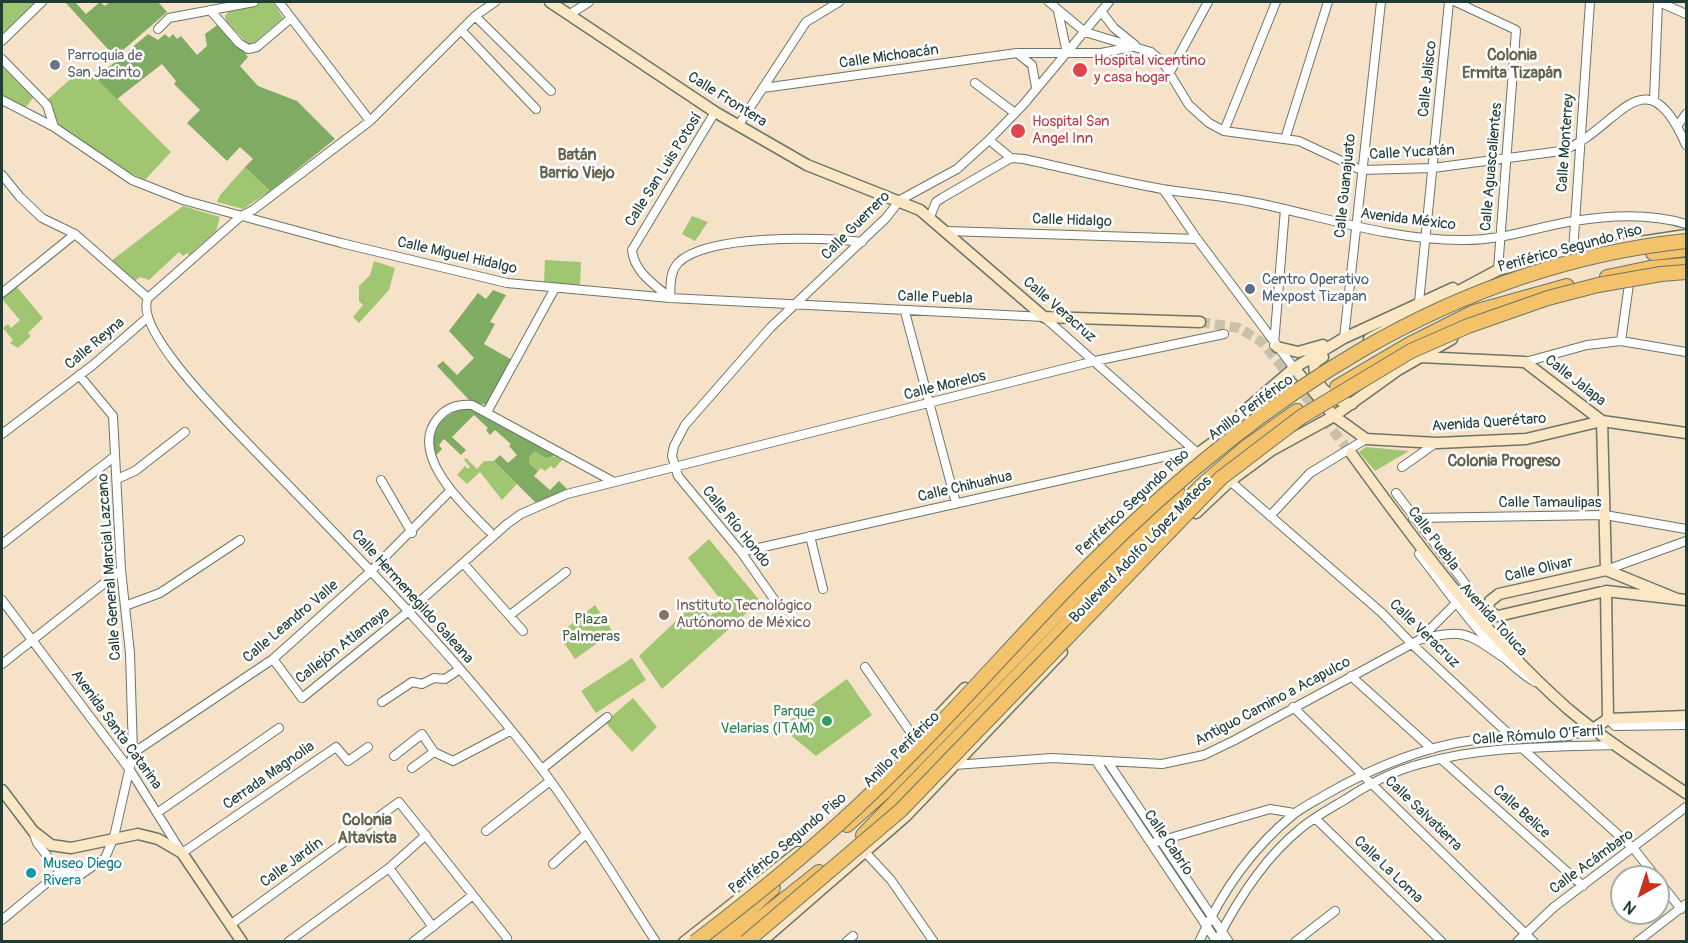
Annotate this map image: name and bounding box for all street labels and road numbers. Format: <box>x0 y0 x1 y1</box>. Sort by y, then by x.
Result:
street label: Calle Jalisco <box>1415 40 1441 118</box>
street label: Calle Michoacán <box>838 41 940 73</box>
street label: Calle Frontera <box>684 68 770 132</box>
street label: Calle Monterrey <box>1554 93 1578 193</box>
street label: Calle Aguascalientes <box>1477 102 1507 232</box>
street label: Calle San Luis Potosí <box>622 110 706 230</box>
street label: Calle Guanajuato <box>1332 133 1360 239</box>
street label: Calle Yucatán <box>1369 142 1455 164</box>
street label: Calle Guerrero <box>818 188 894 264</box>
street label: Avenida México <box>1359 205 1457 235</box>
street label: Calle Hidalgo <box>1032 211 1112 231</box>
street label: Periférico Segundo Piso <box>1496 221 1644 277</box>
street label: Calle Miguel Hidalgo <box>395 233 519 279</box>
street label: Calle Veracruz <box>1019 273 1099 347</box>
street label: Calle Puebla <box>897 288 973 308</box>
street label: Calle Reyna <box>62 314 128 374</box>
street label: Calle Jalapa <box>1541 352 1609 410</box>
street label: Calle Morelos <box>902 367 988 405</box>
street label: Anillo Periférico <box>1205 371 1297 445</box>
street label: Avenida Querétaro <box>1431 410 1547 436</box>
street label: Periférico Segundo Piso <box>1073 446 1193 560</box>
street label: Calle Chihuahua <box>916 467 1014 507</box>
street label: Calle General Marcial Lazcano <box>94 473 126 661</box>
street label: Boulevard Adolfo López Mateos <box>1066 473 1216 627</box>
street label: Calle Río Hondo <box>698 483 774 571</box>
street label: Calle Tamaulipas <box>1499 494 1601 512</box>
street label: Calle Puebla <box>1403 504 1463 574</box>
street label: Calle Hermenegildo Galeana <box>347 526 477 668</box>
street label: Calle Olivar <box>1503 553 1575 587</box>
street label: Calle Leandro Valle <box>240 577 342 667</box>
street label: Avenida Toluca <box>1455 579 1531 661</box>
street label: Calle Veracruz <box>1385 596 1463 672</box>
street label: Callejón Atlamaya <box>292 604 394 688</box>
street label: Antiguo Camino a Acapulco <box>1192 653 1354 751</box>
street label: Avenida Santa Catarina <box>67 667 165 793</box>
street label: Anillo Periférico <box>860 708 944 792</box>
street label: Calle Rómulo O'Farril <box>1472 722 1604 750</box>
street label: Cerrada Magnolia <box>220 738 318 814</box>
street label: Calle Salvatierra <box>1381 773 1465 855</box>
street label: Calle Belice <box>1489 782 1553 842</box>
street label: Periférico Segundo Piso <box>725 789 851 899</box>
street label: Calle Cabrío <box>1140 807 1196 879</box>
street label: Calle Acámbaro <box>1547 826 1637 898</box>
street label: Calle La Loma <box>1350 833 1426 907</box>
street label: Calle Jardín <box>257 834 327 892</box>

